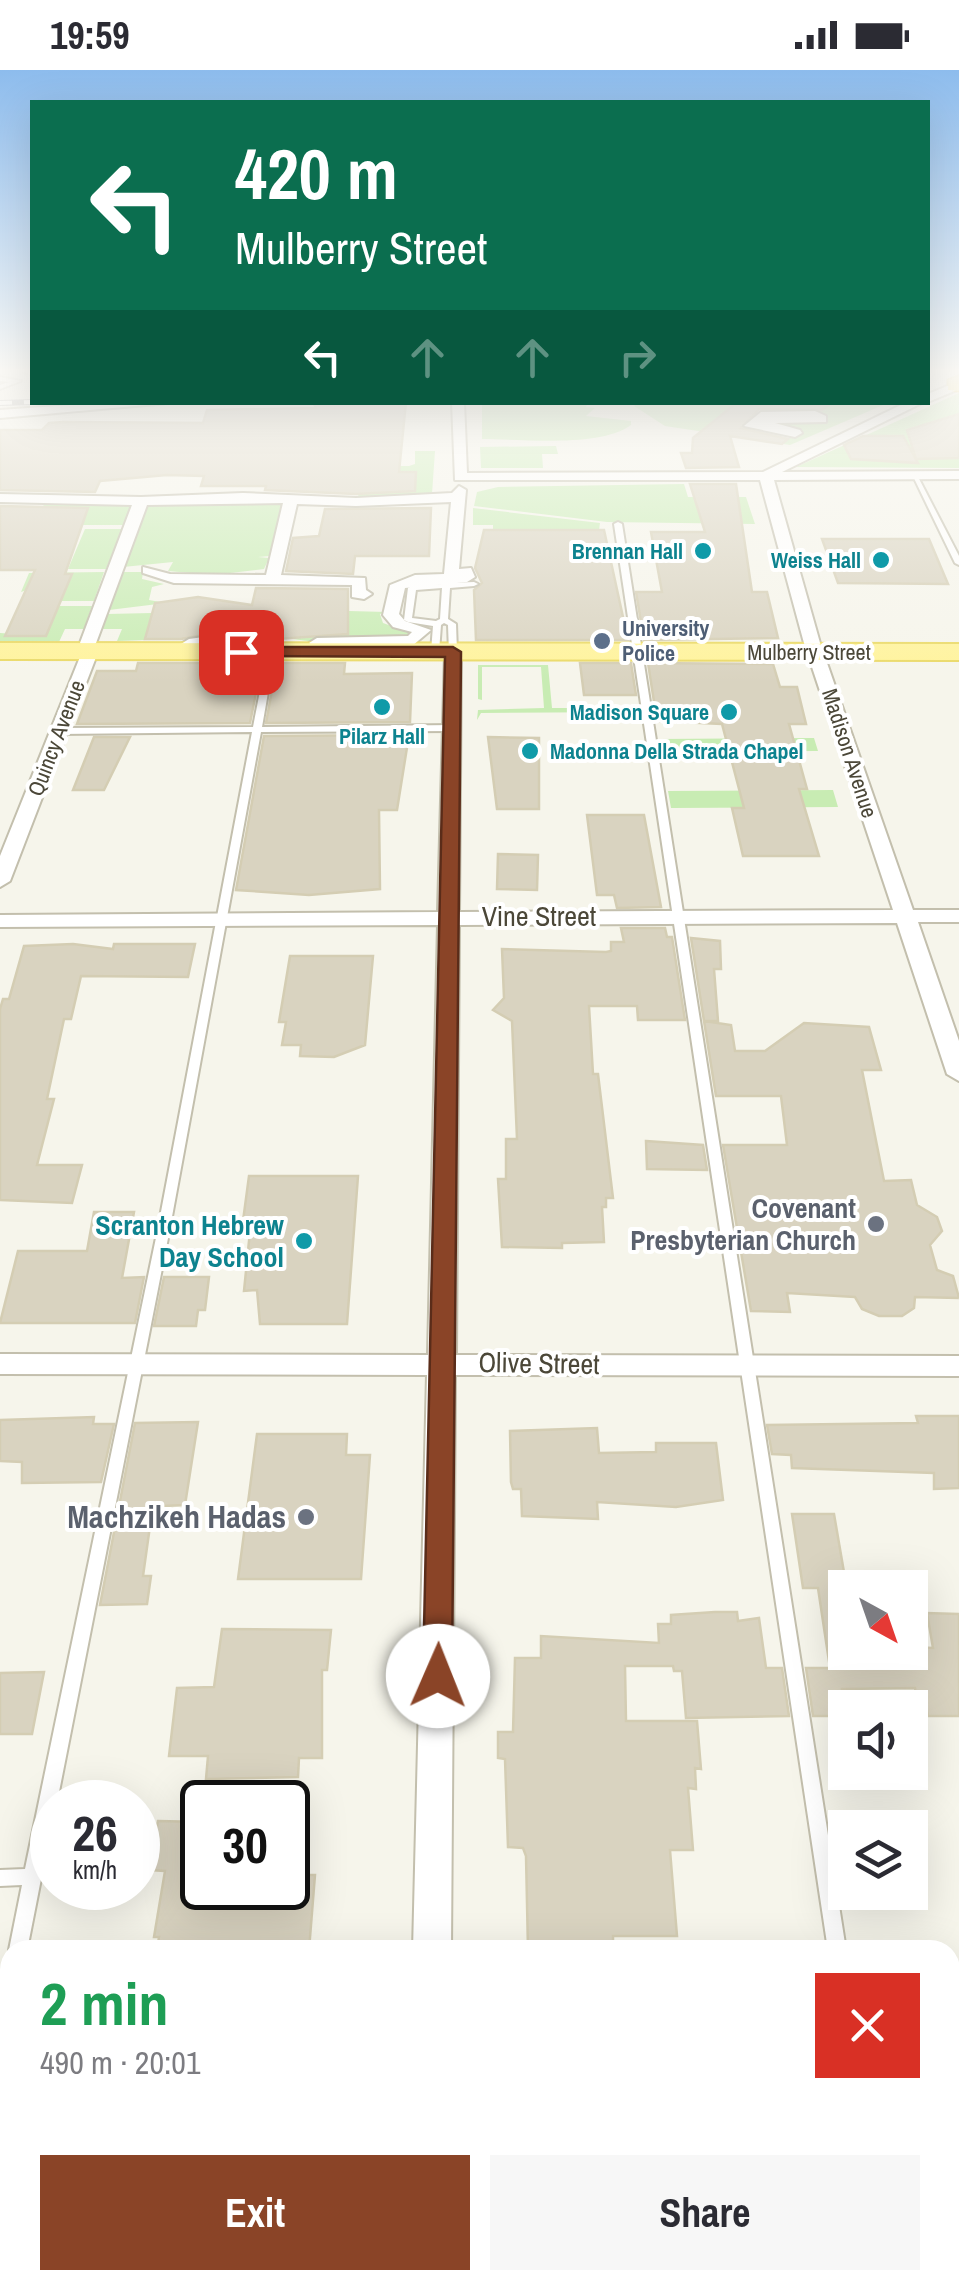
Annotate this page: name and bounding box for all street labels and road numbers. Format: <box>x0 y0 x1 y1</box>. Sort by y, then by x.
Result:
street label: Mulberry Street <box>747 637 871 667</box>
street label: Quincy Avenue <box>20 676 92 800</box>
street label: Madison Avenue <box>815 685 885 821</box>
street label: Vine Street <box>482 897 596 935</box>
street label: Olive Street <box>478 1343 600 1383</box>

